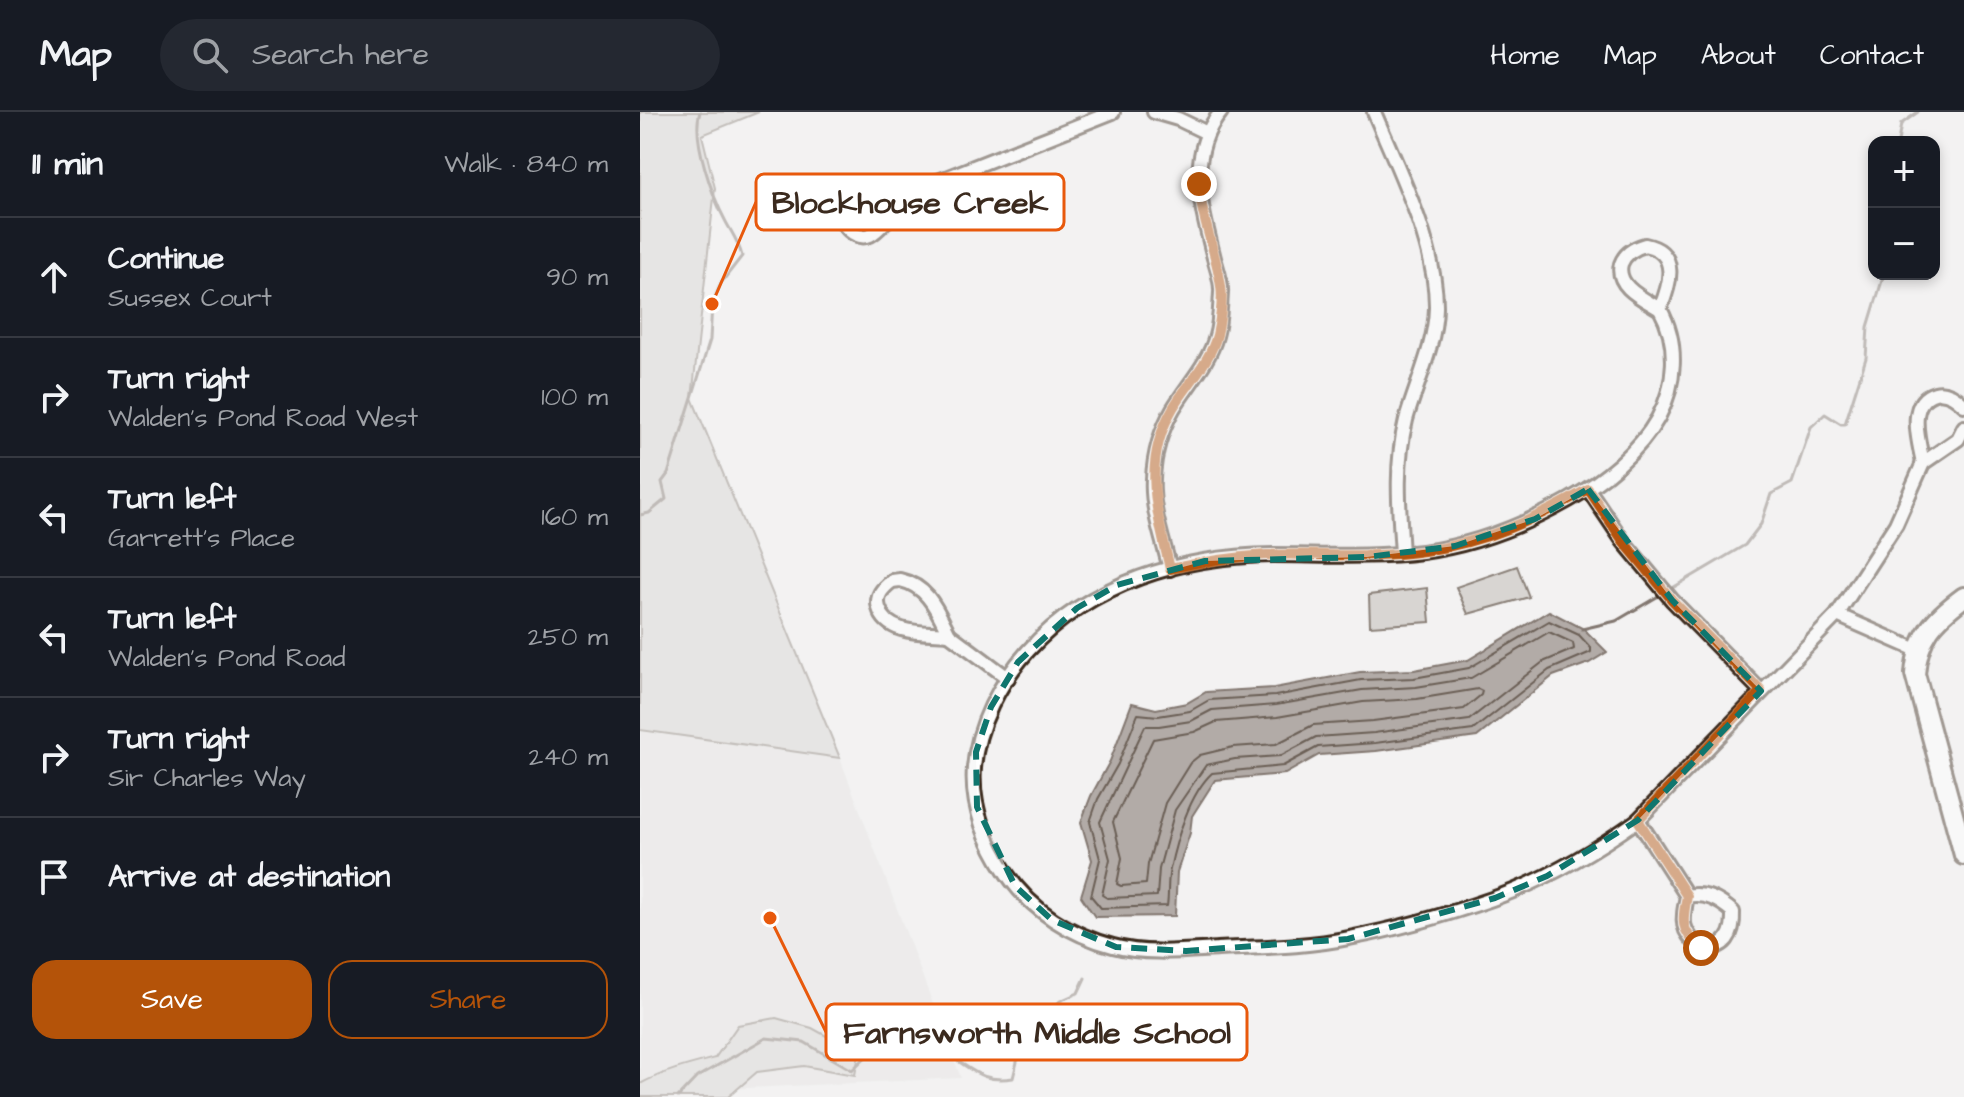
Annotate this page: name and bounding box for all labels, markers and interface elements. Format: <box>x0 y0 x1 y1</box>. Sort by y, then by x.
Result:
search box <box>160 19 720 91</box>
text: Map <box>40 29 112 81</box>
icon: search <box>188 33 232 77</box>
text: Search here <box>252 34 429 76</box>
text: Home <box>1490 36 1560 75</box>
text: Map <box>1604 36 1657 75</box>
text: About <box>1701 36 1776 75</box>
text: Contact <box>1820 36 1924 75</box>
map controls <box>1868 136 1940 280</box>
button: + <box>1868 136 1940 208</box>
text: 11 min <box>32 140 103 188</box>
text: Walk · 840 m <box>444 146 608 182</box>
route end <box>1181 166 1217 202</box>
callout: Blockhouse Creek <box>756 174 1064 230</box>
text: Blockhouse Creek <box>772 181 1049 226</box>
button: − <box>1868 208 1940 280</box>
text: Continue <box>108 238 224 280</box>
icon: ahead <box>32 255 76 299</box>
text: 90 m <box>546 259 608 295</box>
text: Sussex Court <box>108 280 272 316</box>
text: Turn right <box>108 358 249 400</box>
icon: right <box>32 375 76 419</box>
text: 100 m <box>541 379 608 415</box>
text: Walden's Pond Road West <box>108 400 418 436</box>
text: Turn left <box>108 478 236 520</box>
icon: left <box>32 495 76 539</box>
text: 160 m <box>541 499 608 535</box>
text: Garrett's Place <box>108 520 295 556</box>
text: Turn left <box>108 598 236 640</box>
icon: left <box>32 615 76 659</box>
text: 250 m <box>528 619 608 655</box>
text: Walden's Pond Road <box>108 640 346 676</box>
text: Turn right <box>108 718 249 760</box>
icon: right <box>32 735 76 779</box>
text: 240 m <box>528 739 608 775</box>
text: Sir Charles Way <box>108 760 306 796</box>
icon: arrive <box>32 855 76 899</box>
text: Arrive at destination <box>108 856 390 898</box>
route start <box>1683 930 1719 966</box>
button: Save <box>32 960 312 1039</box>
button: Share <box>328 960 608 1039</box>
callout: Farnsworth Middle School <box>826 1004 1247 1060</box>
text: Farnsworth Middle School <box>843 1011 1231 1056</box>

